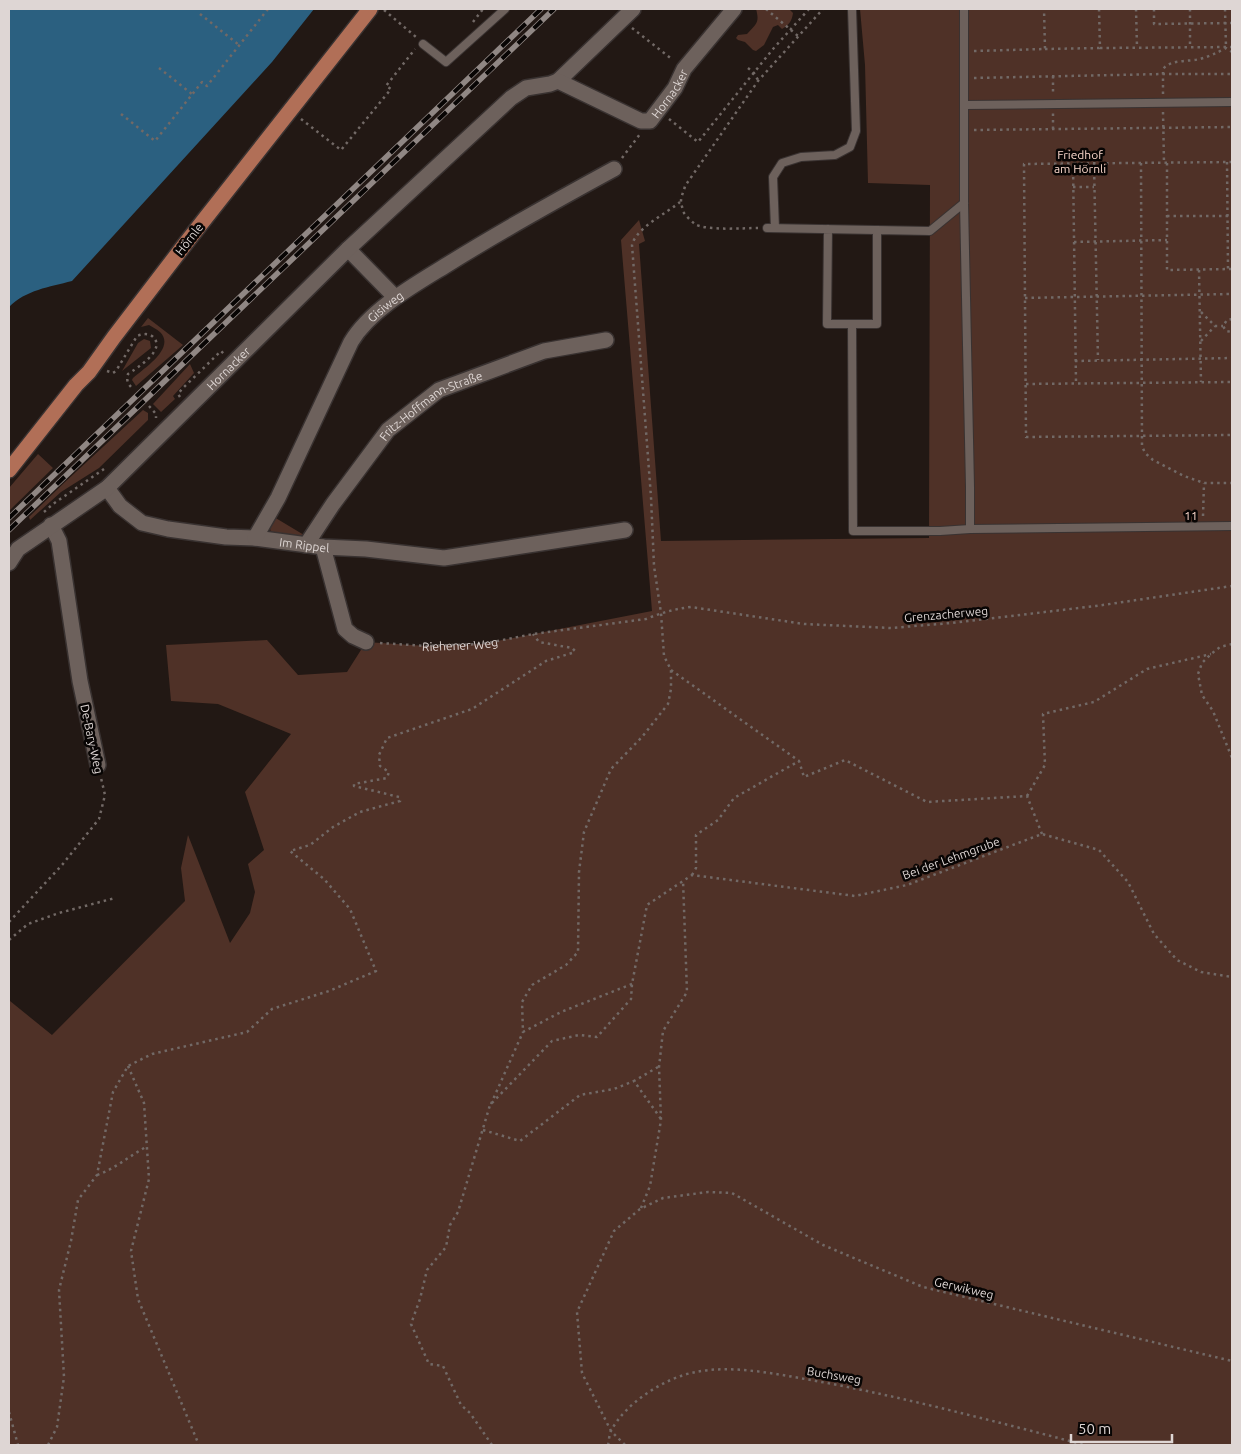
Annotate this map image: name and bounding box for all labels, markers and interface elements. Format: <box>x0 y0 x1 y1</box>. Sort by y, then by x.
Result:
street label: Hornacker <box>648 67 690 120</box>
park label: Friedhof am Hörnli <box>1054 148 1106 175</box>
street label: Hörnle <box>173 221 205 257</box>
street label: Gisiweg <box>364 288 405 324</box>
street label: Hornacker <box>204 343 253 392</box>
street label: Fritz-Hoffmann-Straße <box>376 368 484 443</box>
park label: 11 <box>1184 509 1198 522</box>
street label: Im Rippel <box>278 535 330 554</box>
street label: Grenzacherweg <box>903 604 989 624</box>
street label: Riehener Weg <box>422 635 499 653</box>
street label: De-Bary-Weg <box>78 703 106 775</box>
street label: Bei der Lehmgrube <box>901 834 1001 882</box>
street label: Gerwikweg <box>933 1275 995 1301</box>
street label: Buchsweg <box>806 1364 862 1386</box>
scale bar <box>1071 1412 1172 1444</box>
text: 50 m <box>1078 1420 1111 1437</box>

